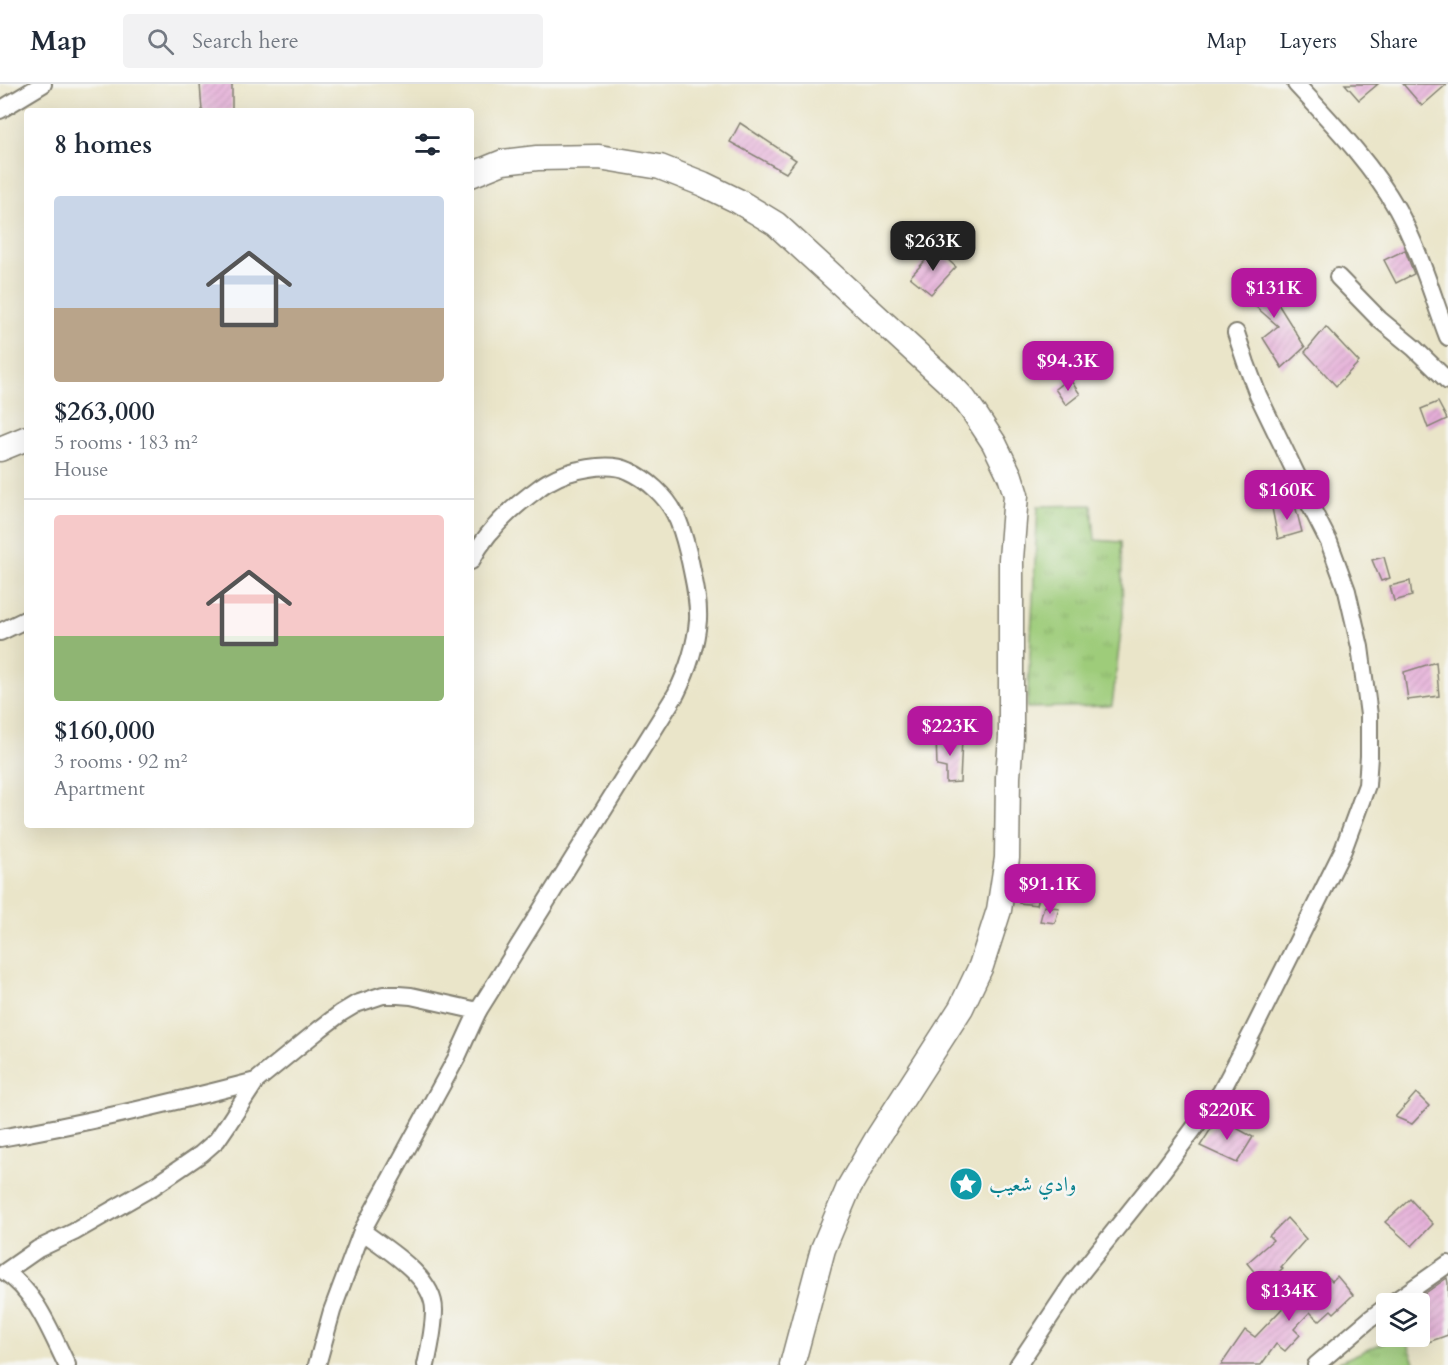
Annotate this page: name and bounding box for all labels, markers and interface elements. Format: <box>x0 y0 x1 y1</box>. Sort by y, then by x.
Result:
search box <box>123 14 543 68</box>
text: Map <box>30 22 87 60</box>
icon: search <box>144 25 177 58</box>
text: Search here <box>192 26 299 56</box>
text: Map <box>1207 27 1247 56</box>
text: Layers <box>1280 27 1337 56</box>
text: Share <box>1370 27 1418 56</box>
text: 8 homes <box>54 127 152 162</box>
icon: filters <box>411 128 444 161</box>
pin: $263K <box>891 221 975 272</box>
text: $263K <box>904 227 962 254</box>
icon: home <box>195 235 303 343</box>
pin: $131K <box>1232 268 1316 319</box>
text: $131K <box>1245 274 1303 301</box>
pin: $94.3K <box>1019 341 1117 392</box>
text: $94.3K <box>1037 347 1099 374</box>
text: $263,000 <box>54 394 155 429</box>
text: 5 rooms · 183 m² <box>54 429 198 456</box>
text: House <box>54 456 108 483</box>
pin: $160K <box>1245 470 1329 521</box>
text: $160K <box>1258 476 1316 503</box>
icon: home <box>195 554 303 662</box>
pin: $223K <box>908 706 992 757</box>
text: $223K <box>921 712 979 739</box>
text: $160,000 <box>54 713 155 748</box>
text: 3 rooms · 92 m² <box>54 748 187 775</box>
text: Apartment <box>54 775 145 802</box>
pin: $91.1K <box>1001 864 1099 915</box>
text: $91.1K <box>1019 870 1081 897</box>
pin: $220K <box>1185 1090 1269 1141</box>
text: $220K <box>1198 1096 1256 1123</box>
place icon: وادي شعيب <box>948 1166 984 1202</box>
place label: وادي شعيب <box>989 1170 1076 1200</box>
pin: $134K <box>1247 1271 1331 1322</box>
text: $134K <box>1260 1277 1318 1304</box>
map controls <box>1376 1293 1430 1347</box>
button: layers <box>1376 1293 1430 1347</box>

